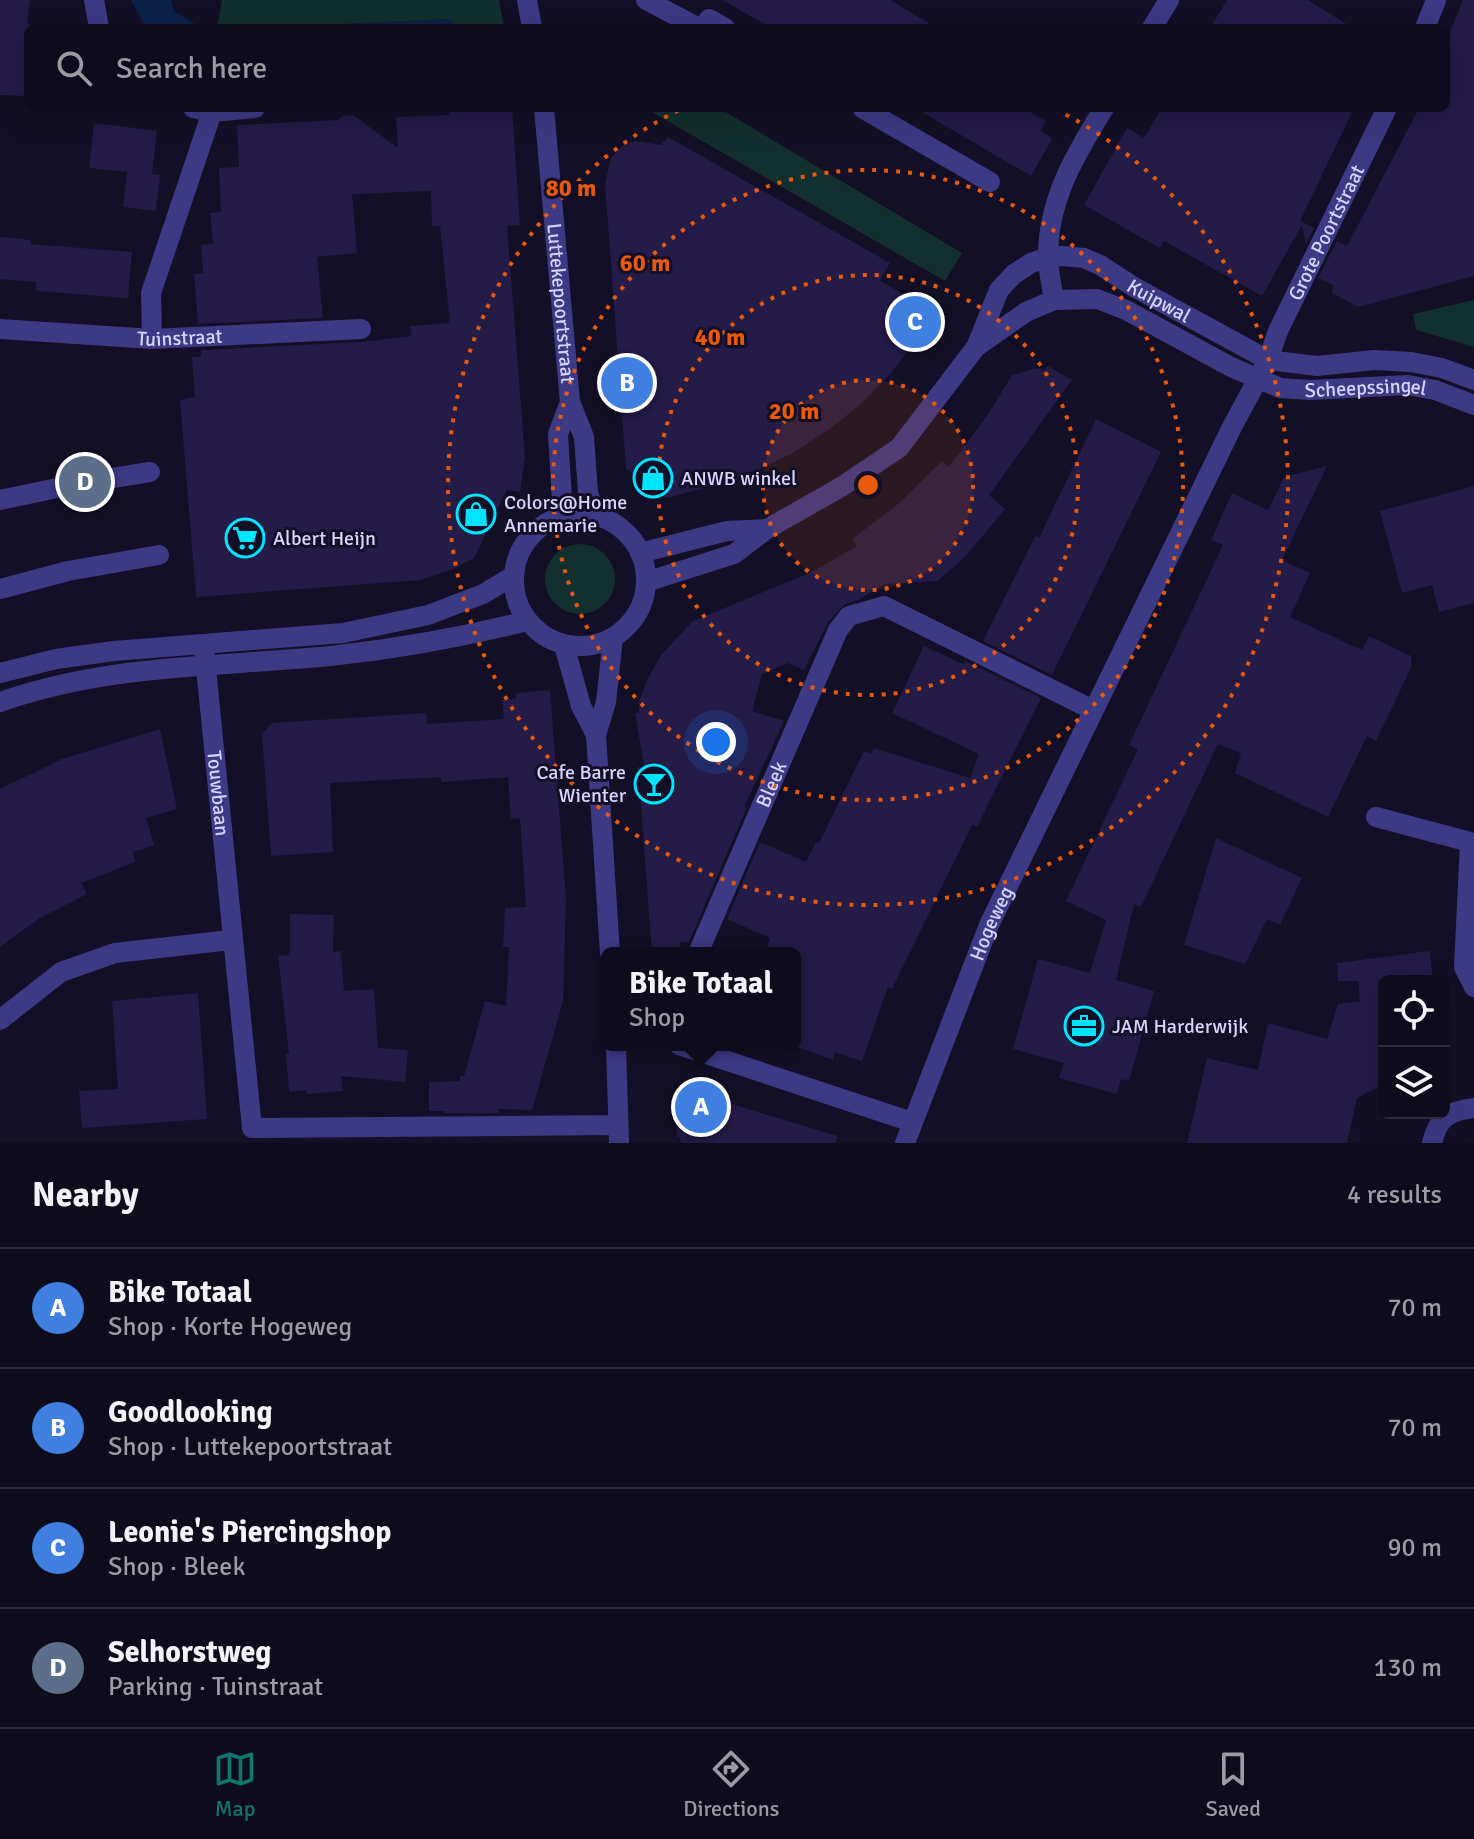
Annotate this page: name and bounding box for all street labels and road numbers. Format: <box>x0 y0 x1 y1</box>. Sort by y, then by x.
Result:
street label: Grote Poortstraat <box>1282 161 1370 304</box>
street label: Luttekepoortstraat <box>542 222 581 384</box>
street label: Kuipwal <box>1122 273 1195 328</box>
street label: Tuinstraat <box>136 323 223 352</box>
street label: Scheepssingel <box>1304 372 1429 403</box>
street label: Touwbaan <box>202 749 235 837</box>
street label: Bleek <box>750 757 792 811</box>
street label: Hogeweg <box>964 882 1019 964</box>

